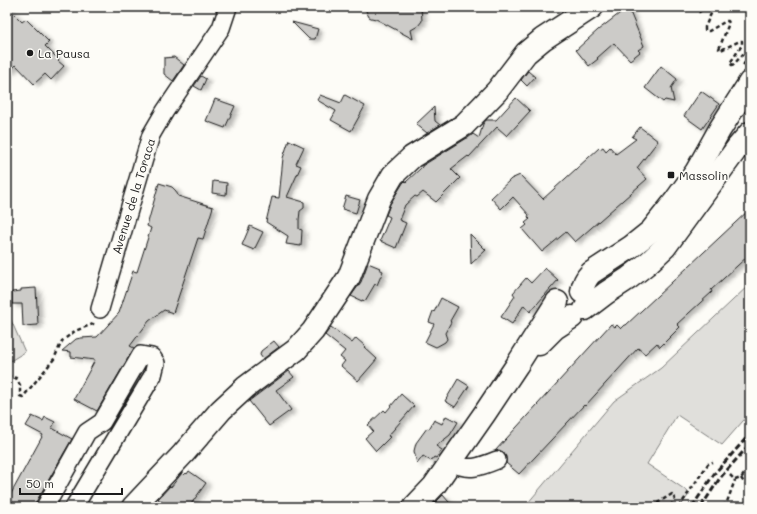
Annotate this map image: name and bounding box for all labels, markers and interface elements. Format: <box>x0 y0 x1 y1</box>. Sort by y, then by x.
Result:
place label: La Pausa <box>38 45 90 61</box>
marker: La Pausa <box>25 48 35 58</box>
street label: Avenue de la Toraca <box>108 136 158 256</box>
place label: Massolin <box>679 167 728 183</box>
marker: Massolin <box>666 170 676 180</box>
scale bar <box>20 470 122 496</box>
text: 50 m <box>26 475 54 491</box>

